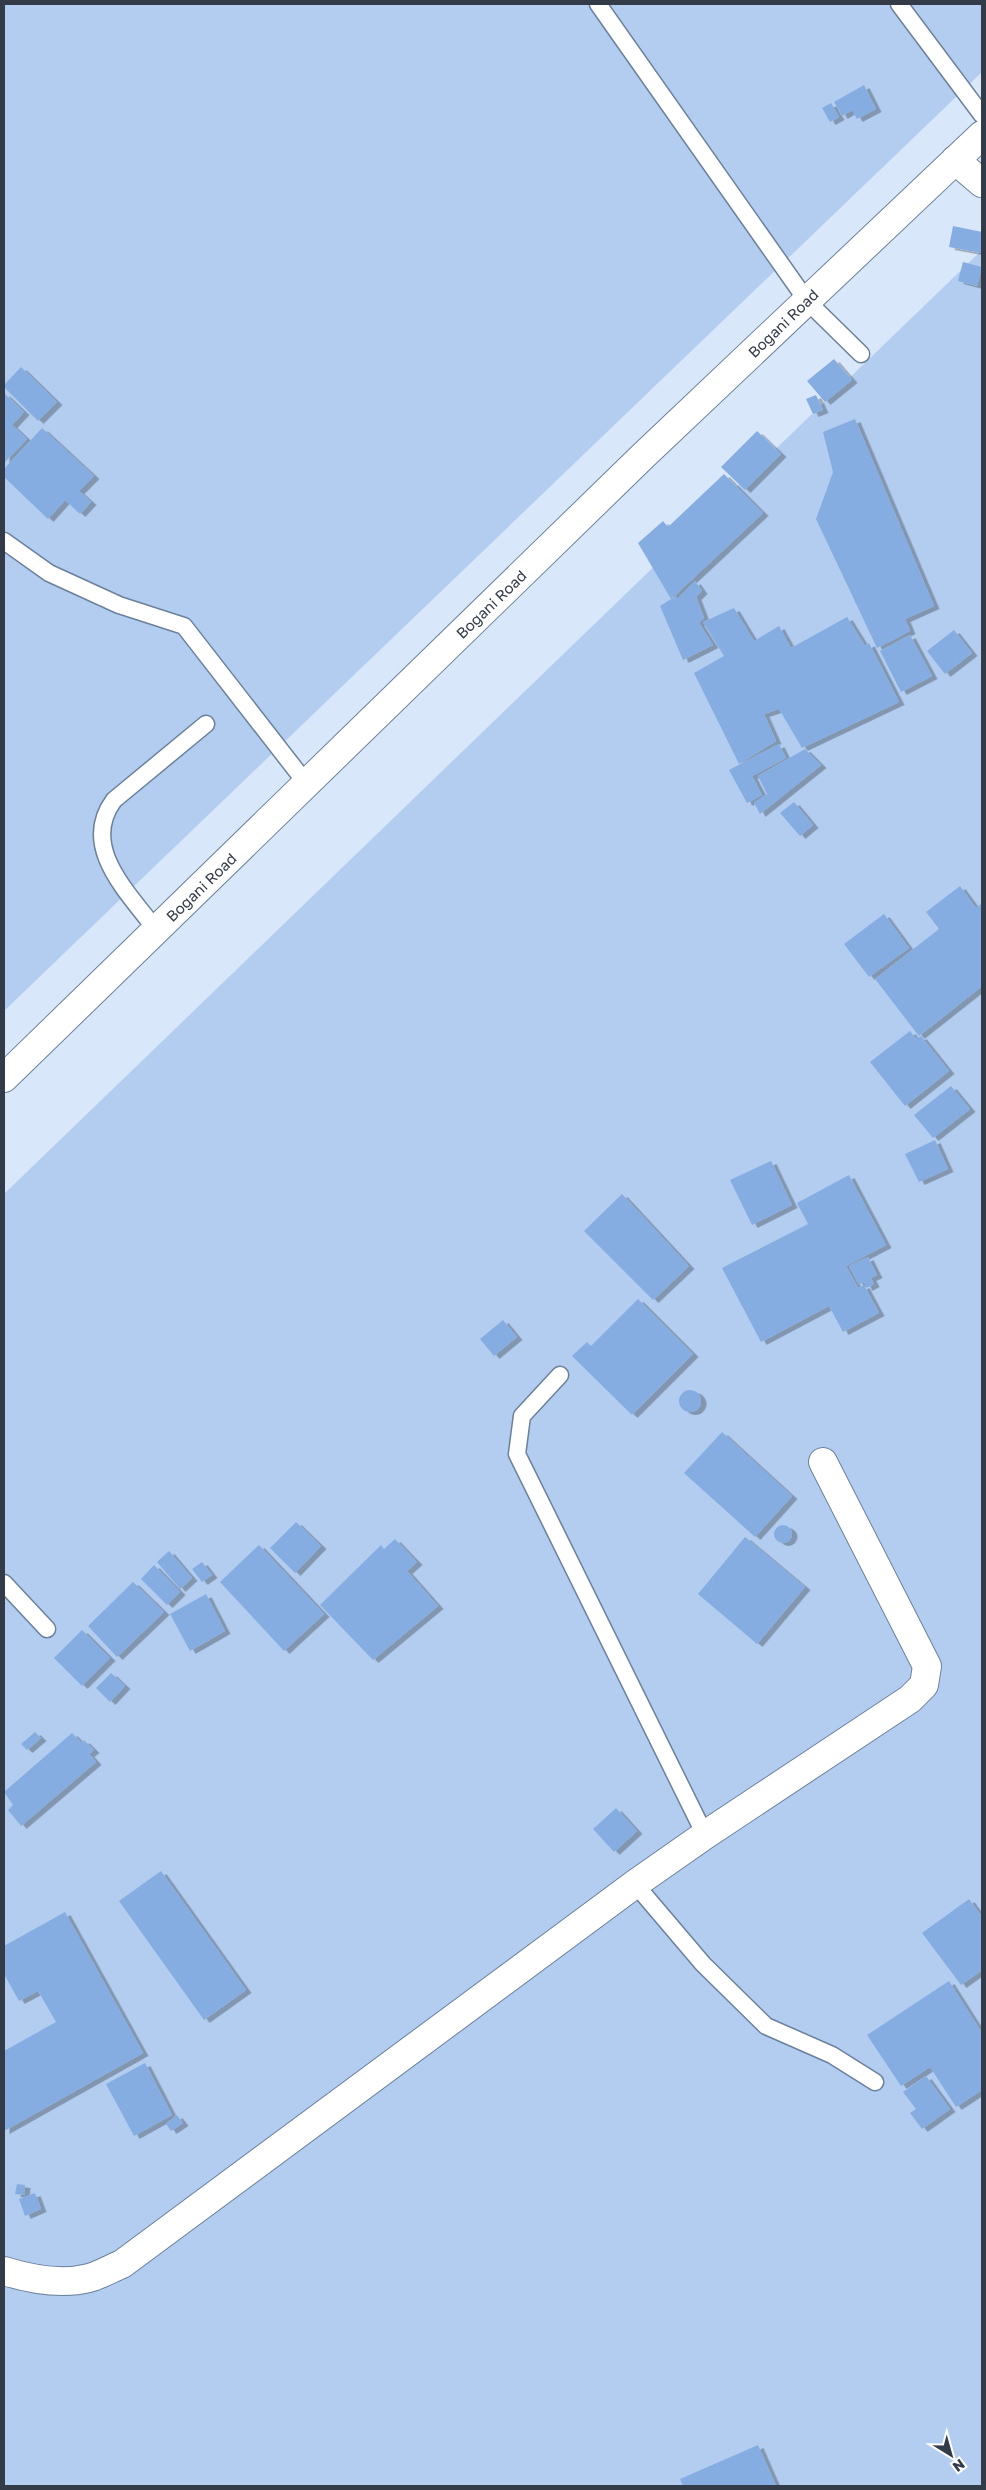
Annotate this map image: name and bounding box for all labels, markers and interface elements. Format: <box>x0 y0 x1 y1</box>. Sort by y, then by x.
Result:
street label: Bogani Road <box>744 285 822 361</box>
street label: Bogani Road <box>452 566 530 642</box>
street label: Bogani Road <box>162 849 240 925</box>
north arrow <box>926 2430 976 2480</box>
text: N <box>950 2456 968 2476</box>

